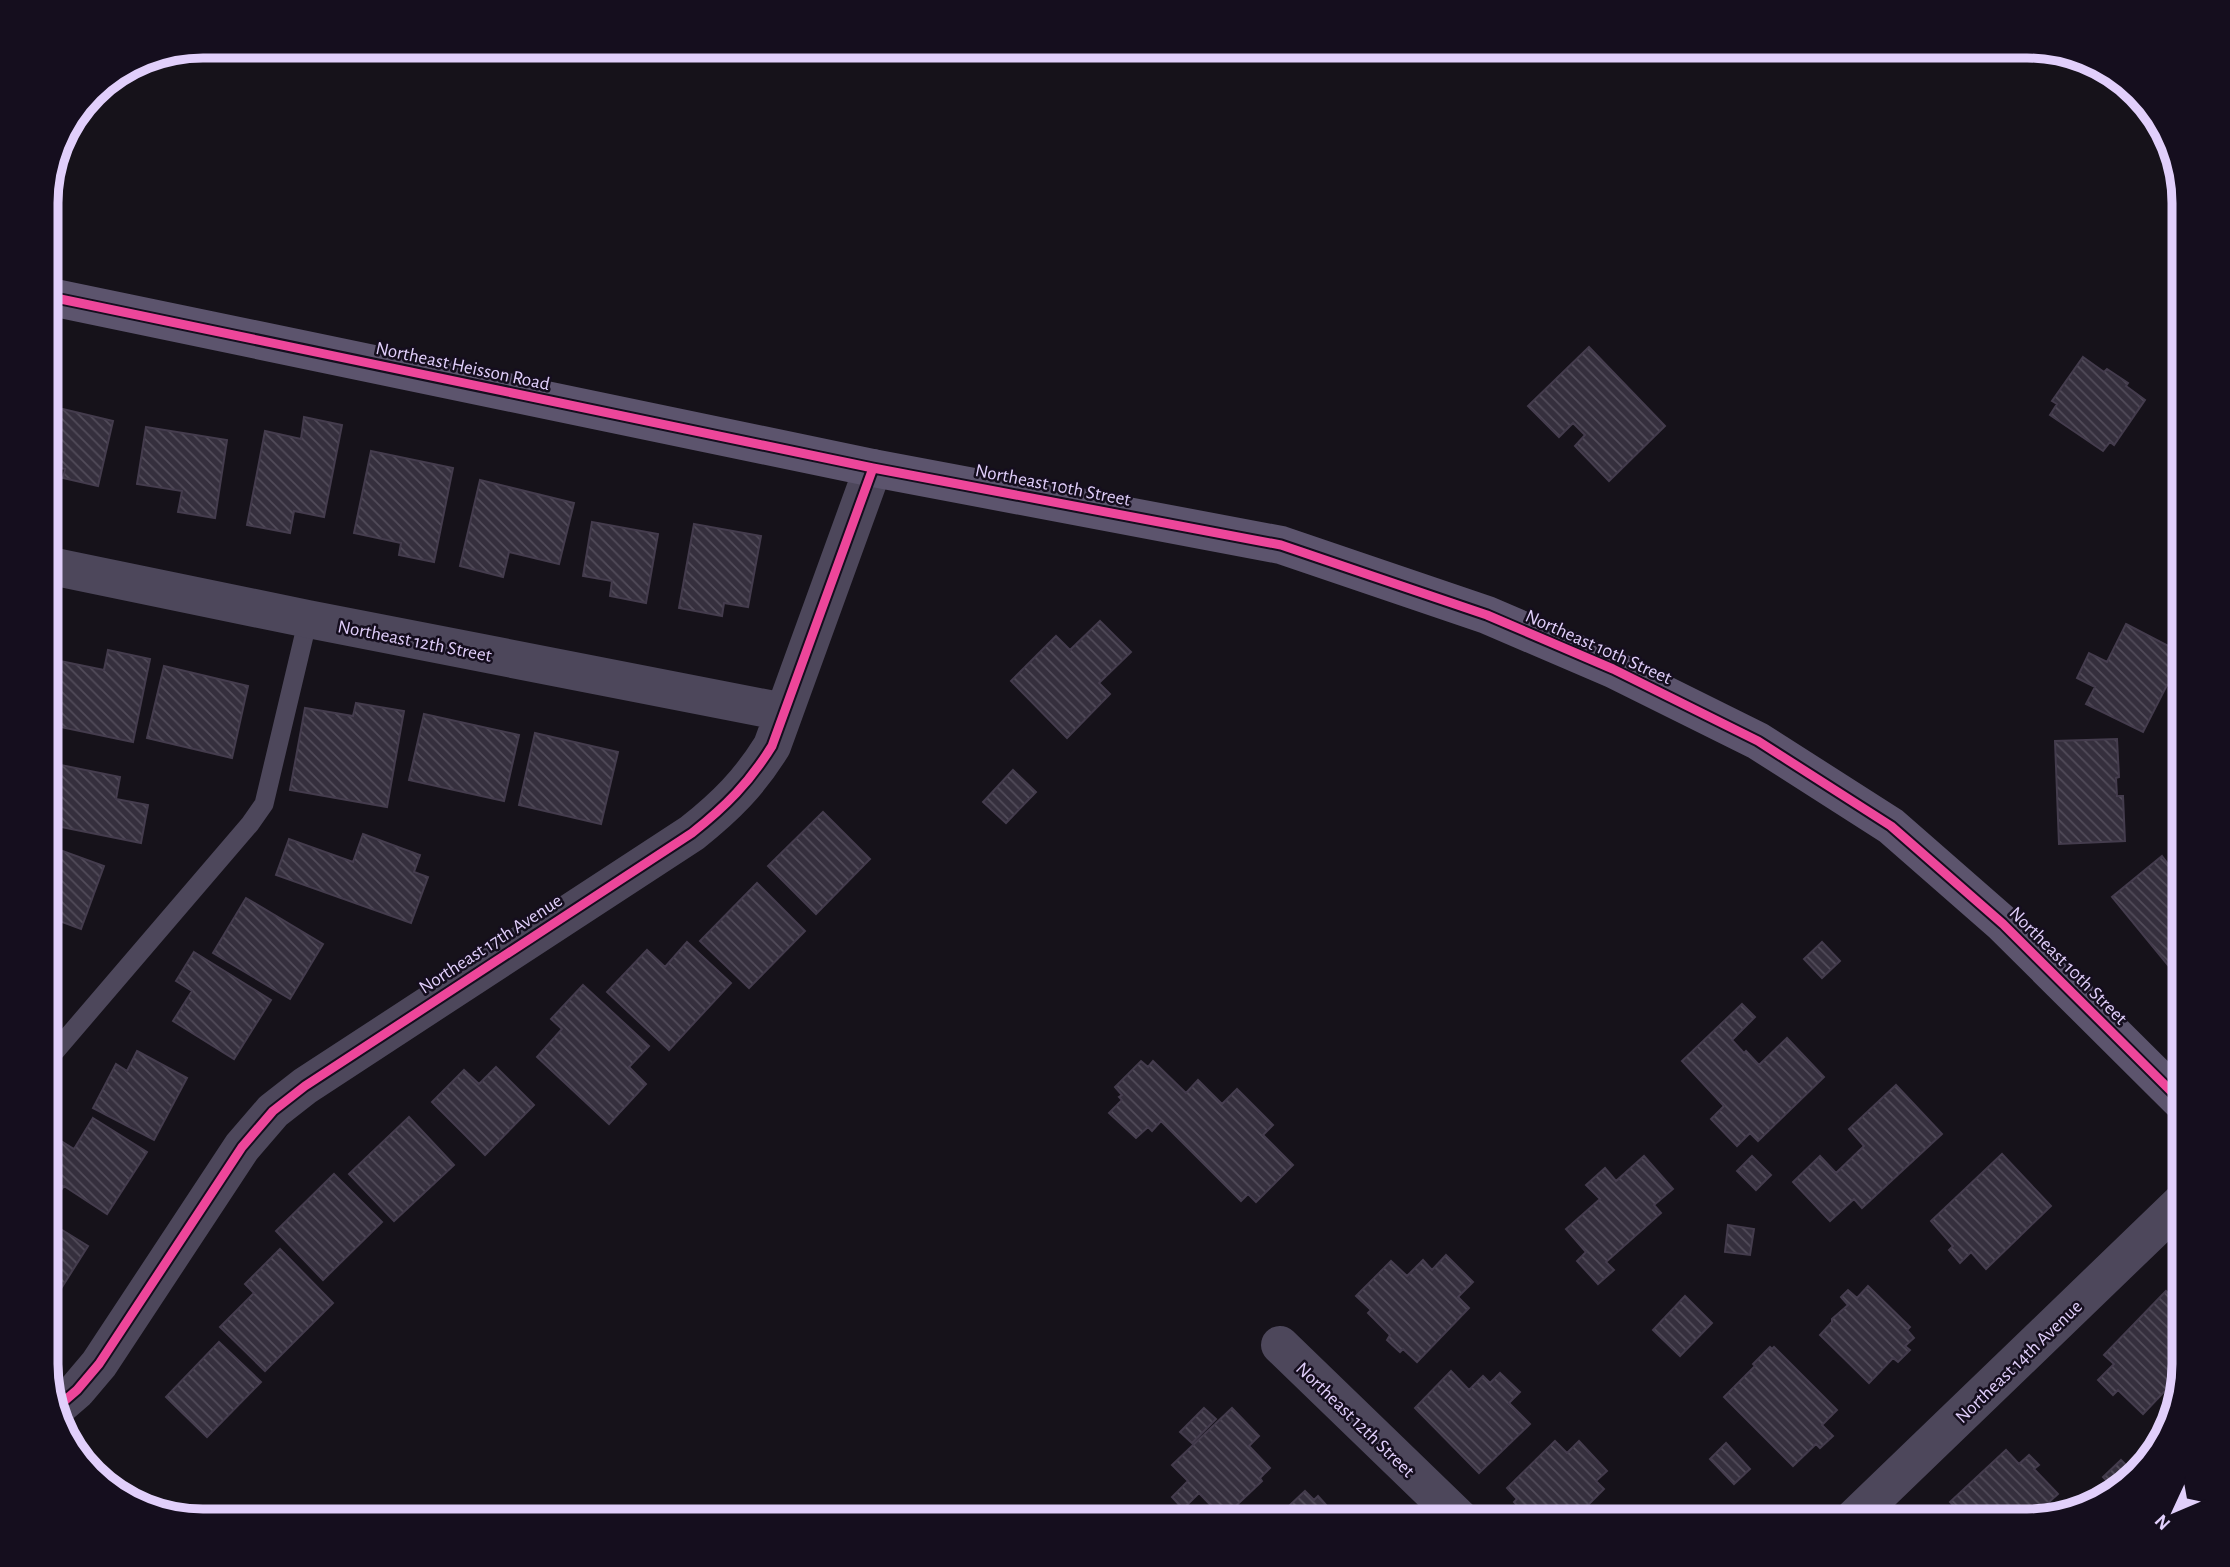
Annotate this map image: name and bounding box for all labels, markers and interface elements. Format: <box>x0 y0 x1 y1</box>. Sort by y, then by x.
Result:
street label: Northeast Heisson Road <box>374 339 552 394</box>
street label: Northeast 10th Street <box>973 461 1132 510</box>
street label: Northeast 10th Street <box>1522 607 1674 688</box>
street label: Northeast 12th Street <box>336 617 493 666</box>
street label: Northeast 17th Avenue <box>416 891 566 998</box>
street label: Northeast 10th Street <box>2005 903 2131 1029</box>
street label: Northeast 14th Avenue <box>1952 1297 2086 1427</box>
street label: Northeast 12th Street <box>1292 1359 1418 1481</box>
north arrow <box>2139 1476 2209 1546</box>
text: N <box>2151 1510 2174 1533</box>

